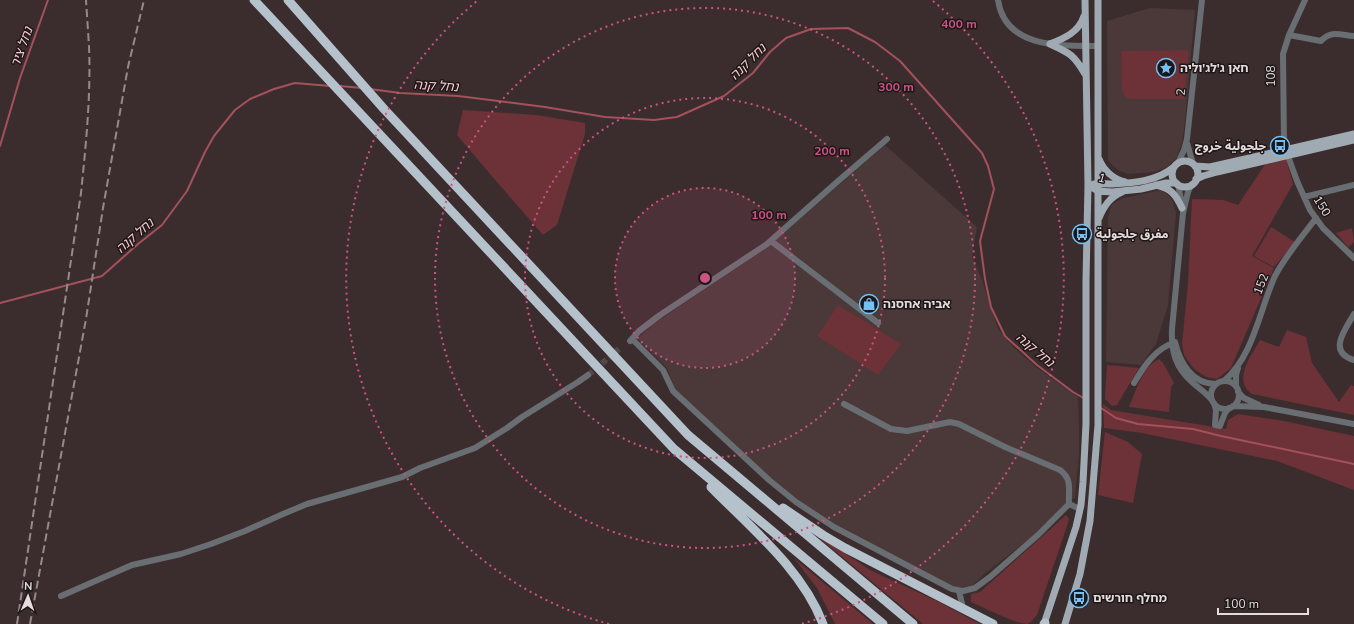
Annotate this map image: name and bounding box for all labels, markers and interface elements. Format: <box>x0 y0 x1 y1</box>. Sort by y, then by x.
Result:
text: 400 m <box>941 16 977 32</box>
water label: נחל ציר <box>7 24 38 69</box>
water label: נחל קנה <box>726 39 771 84</box>
place icon: חאן ג'לג'וליה <box>1155 57 1177 79</box>
place label: חאן ג'לג'וליה <box>1180 60 1249 76</box>
street label: 108 <box>1263 65 1279 87</box>
water label: נחל קנה <box>413 76 460 96</box>
text: 300 m <box>878 79 914 95</box>
street label: 2 <box>1173 88 1189 96</box>
bus stop icon: جلجولية خروج <box>1269 135 1291 157</box>
place label: جلجولية خروج <box>1195 138 1266 155</box>
text: 200 m <box>814 143 850 159</box>
street label: 1 <box>1096 169 1108 187</box>
street label: 150 <box>1309 193 1335 219</box>
text: 100 m <box>751 207 787 223</box>
water label: נחל קנה <box>112 214 159 258</box>
bus stop icon: مفرق جلجولية <box>1071 223 1093 245</box>
place label: مفرق جلجولية <box>1096 226 1169 242</box>
centre of rings <box>698 271 712 285</box>
street label: 152 <box>1250 271 1272 297</box>
shop icon: אביה אחסנה <box>858 293 880 315</box>
place label: אביה אחסנה <box>883 296 950 312</box>
water label: נחל קנה <box>1012 329 1059 372</box>
north arrow <box>8 576 48 616</box>
text: N <box>24 579 33 594</box>
bus stop icon: מחלף חורשים <box>1068 587 1090 609</box>
place label: מחלף חורשים <box>1093 590 1167 606</box>
scale bar <box>1218 590 1308 616</box>
text: 100 m <box>1224 596 1259 612</box>

